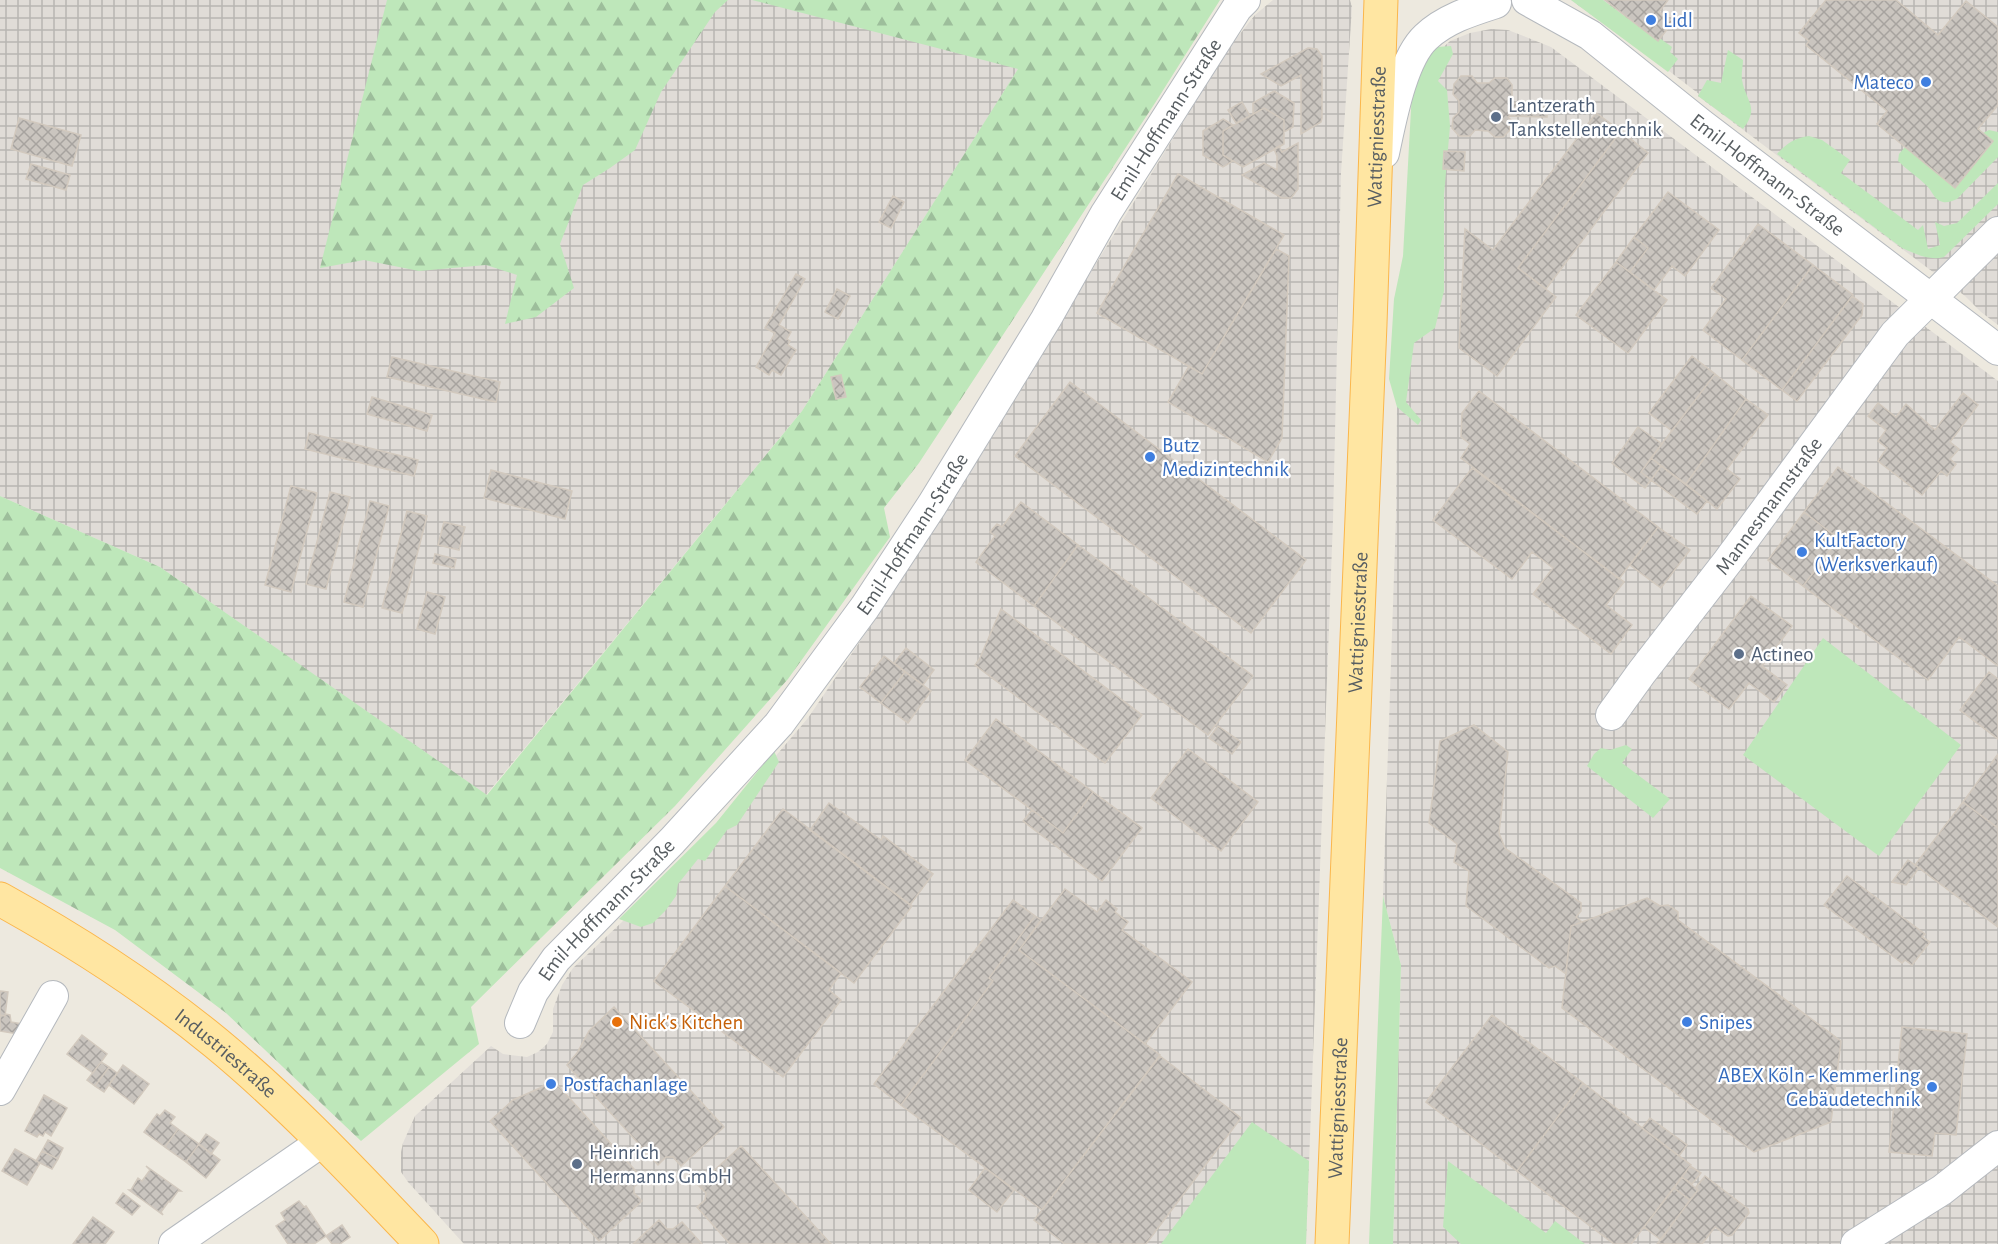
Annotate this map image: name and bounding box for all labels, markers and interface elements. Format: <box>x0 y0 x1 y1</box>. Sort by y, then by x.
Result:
place label: Lidl <box>1663 10 1693 31</box>
marker: Lidl <box>1644 13 1658 27</box>
street label: Emil-Hoffmann-Straße <box>1106 35 1225 204</box>
street label: Wattigniesstraße <box>1363 66 1389 208</box>
place label: Mateco <box>1853 72 1914 93</box>
marker: Mateco <box>1919 75 1933 89</box>
place label: Lantzerath Tankstellentechnik <box>1508 95 1662 140</box>
street label: Emil-Hoffmann-Straße <box>1686 109 1849 240</box>
marker: Lantzerath Tankstellentechnik <box>1489 110 1503 124</box>
street label: Mannesmannstraße <box>1711 433 1826 578</box>
place label: Butz Medizintechnik <box>1162 435 1289 480</box>
street label: Emil-Hoffmann-Straße <box>852 449 972 619</box>
marker: Butz Medizintechnik <box>1143 450 1157 464</box>
place label: KultFactory (Werksverkauf) <box>1814 530 1939 575</box>
marker: KultFactory (Werksverkauf) <box>1795 545 1809 559</box>
street label: Wattigniesstraße <box>1344 551 1371 694</box>
place label: Actineo <box>1751 644 1813 665</box>
marker: Actineo <box>1732 647 1746 661</box>
street label: Emil-Hoffmann-Straße <box>534 835 679 985</box>
street label: Industriestraße <box>171 1004 281 1102</box>
place label: Nick's Kitchen <box>629 1012 743 1033</box>
place label: Snipes <box>1699 1012 1753 1033</box>
marker: Nick's Kitchen <box>610 1015 624 1029</box>
marker: Snipes <box>1680 1015 1694 1029</box>
street label: Wattigniesstraße <box>1324 1037 1351 1179</box>
place label: ABEX Köln - Kemmerling Gebäudetechnik <box>1718 1065 1921 1110</box>
place label: Postfachanlage <box>563 1074 688 1095</box>
marker: Postfachanlage <box>544 1077 558 1091</box>
marker: ABEX Köln - Kemmerling Gebäudetechnik <box>1925 1080 1939 1094</box>
place label: Heinrich Hermanns GmbH <box>589 1142 732 1187</box>
marker: Heinrich Hermanns GmbH <box>570 1157 584 1171</box>

